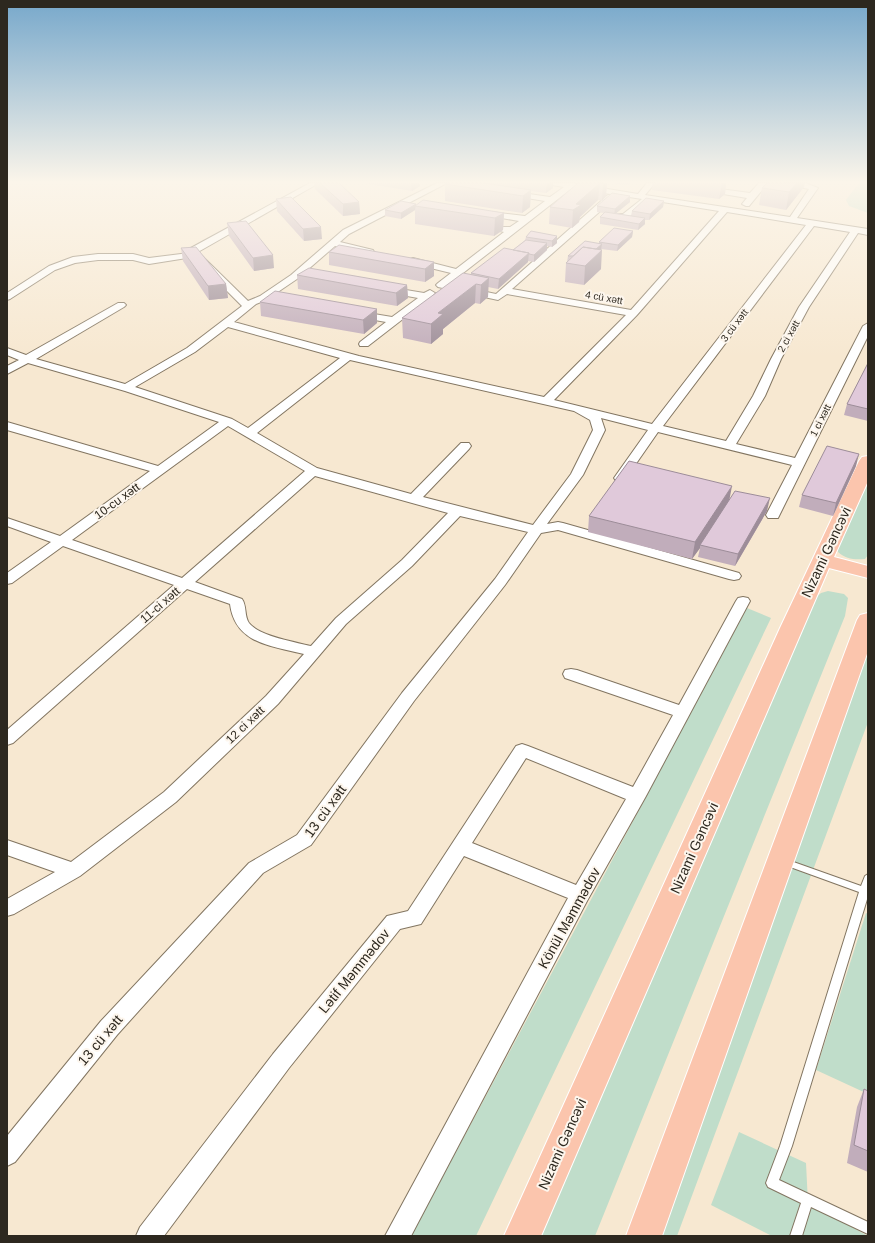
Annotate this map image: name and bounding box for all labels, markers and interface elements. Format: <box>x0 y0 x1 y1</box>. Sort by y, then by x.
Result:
street label: 4 cü xətt <box>584 289 624 306</box>
street label: 3 cü xətt <box>719 307 750 344</box>
street label: 2 ci xətt <box>775 318 802 354</box>
street label: 1 ci xətt <box>808 402 833 438</box>
street label: 10-cu xətt <box>92 479 143 522</box>
street label: Nizami Gəncəvi <box>798 504 854 600</box>
street label: 11-ci xətt <box>137 584 183 626</box>
street label: 12 ci xətt <box>223 703 268 747</box>
street label: 13 cü xətt <box>301 782 349 840</box>
street label: Nizami Gəncəvi <box>667 800 721 896</box>
street label: Könül Məmmədov <box>535 865 603 971</box>
street label: Lətif Məmmədov <box>315 926 393 1016</box>
street label: 13 cü xətt <box>74 1012 126 1068</box>
street label: Nizami Gəncəvi <box>535 1096 589 1192</box>

